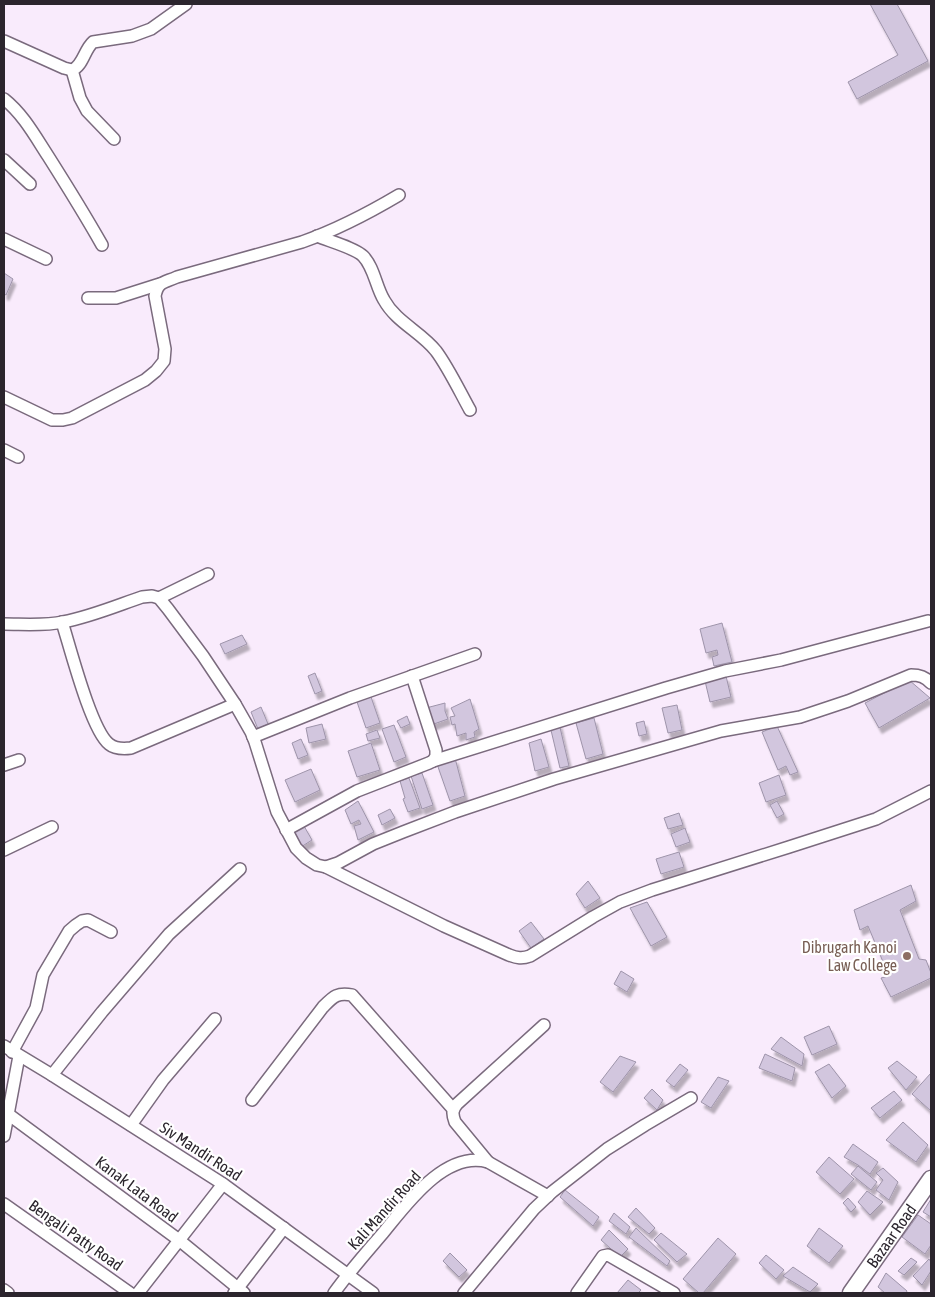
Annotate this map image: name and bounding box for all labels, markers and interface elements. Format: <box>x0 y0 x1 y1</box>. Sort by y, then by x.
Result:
place label: Dibrugarh Kanoi Law College <box>802 938 897 975</box>
marker: Dibrugarh Kanoi Law College <box>901 950 913 962</box>
street label: Siv Mandir Road <box>157 1118 245 1184</box>
street label: Kanak Lata Road <box>93 1152 181 1226</box>
street label: Kali Mandir Road <box>344 1167 424 1253</box>
street label: Bengali Patty Road <box>25 1196 126 1275</box>
street label: Bazaar Road <box>863 1201 920 1271</box>

